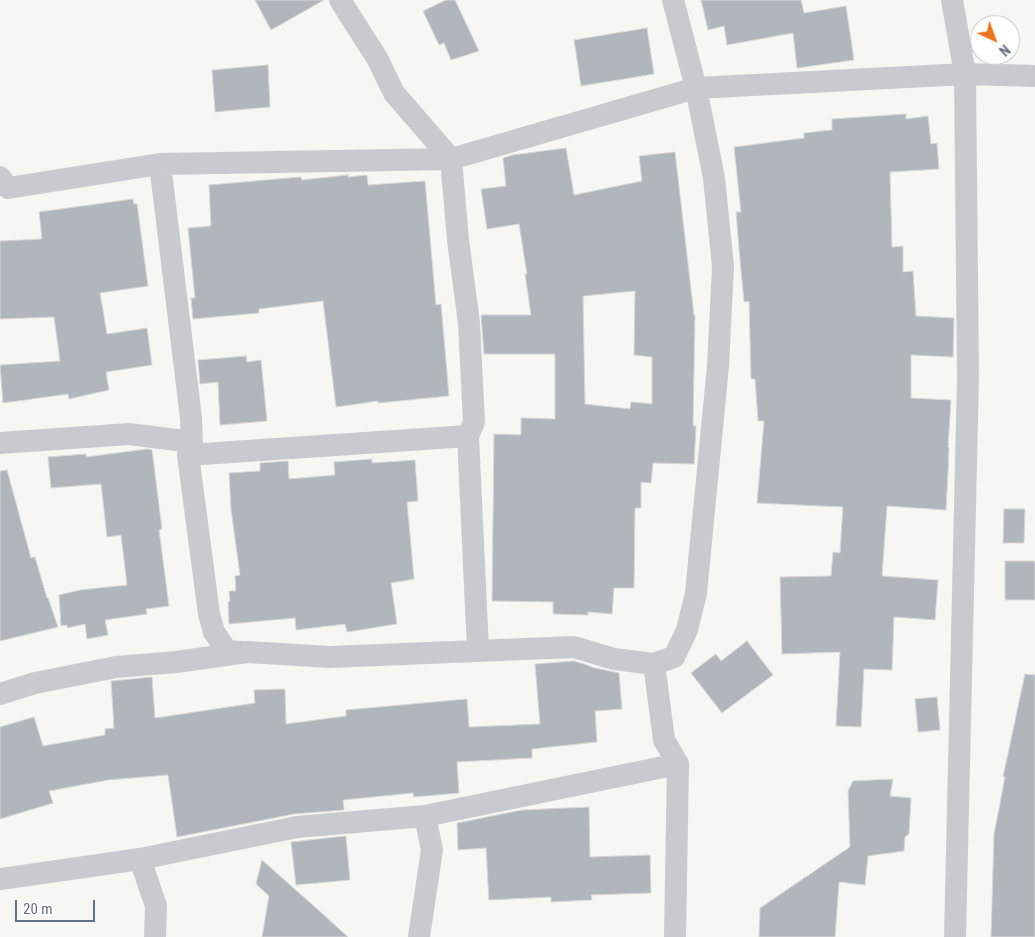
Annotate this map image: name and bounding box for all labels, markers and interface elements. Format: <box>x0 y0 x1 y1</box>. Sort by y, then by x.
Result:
north arrow <box>970 15 1020 65</box>
text: N <box>996 41 1013 59</box>
scale bar <box>18 890 98 922</box>
text: 20 m <box>23 900 53 918</box>

